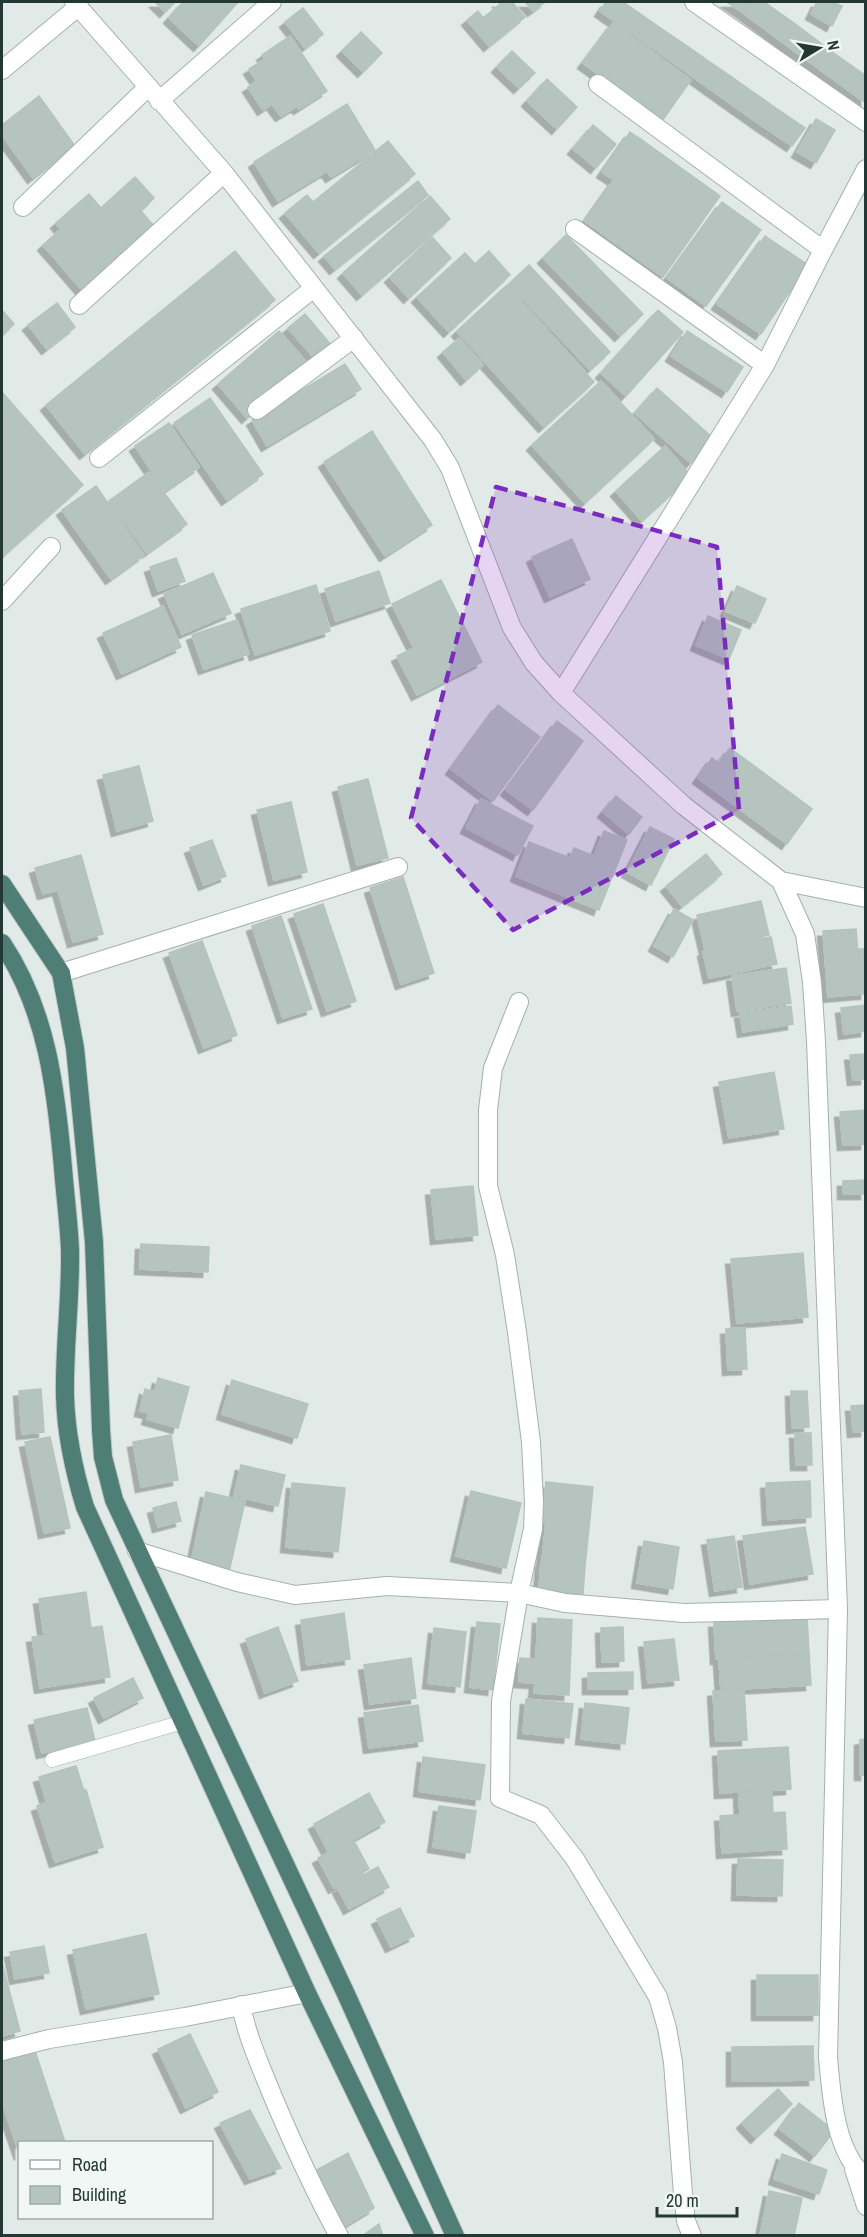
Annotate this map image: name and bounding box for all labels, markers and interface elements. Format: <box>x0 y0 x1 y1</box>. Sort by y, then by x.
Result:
north arrow <box>789 18 849 78</box>
text: N <box>822 38 845 52</box>
legend <box>18 2141 213 2219</box>
text: Road <box>72 2152 107 2177</box>
scale bar <box>657 2180 736 2218</box>
text: Building <box>72 2182 127 2207</box>
text: 20 m <box>666 2188 699 2213</box>

